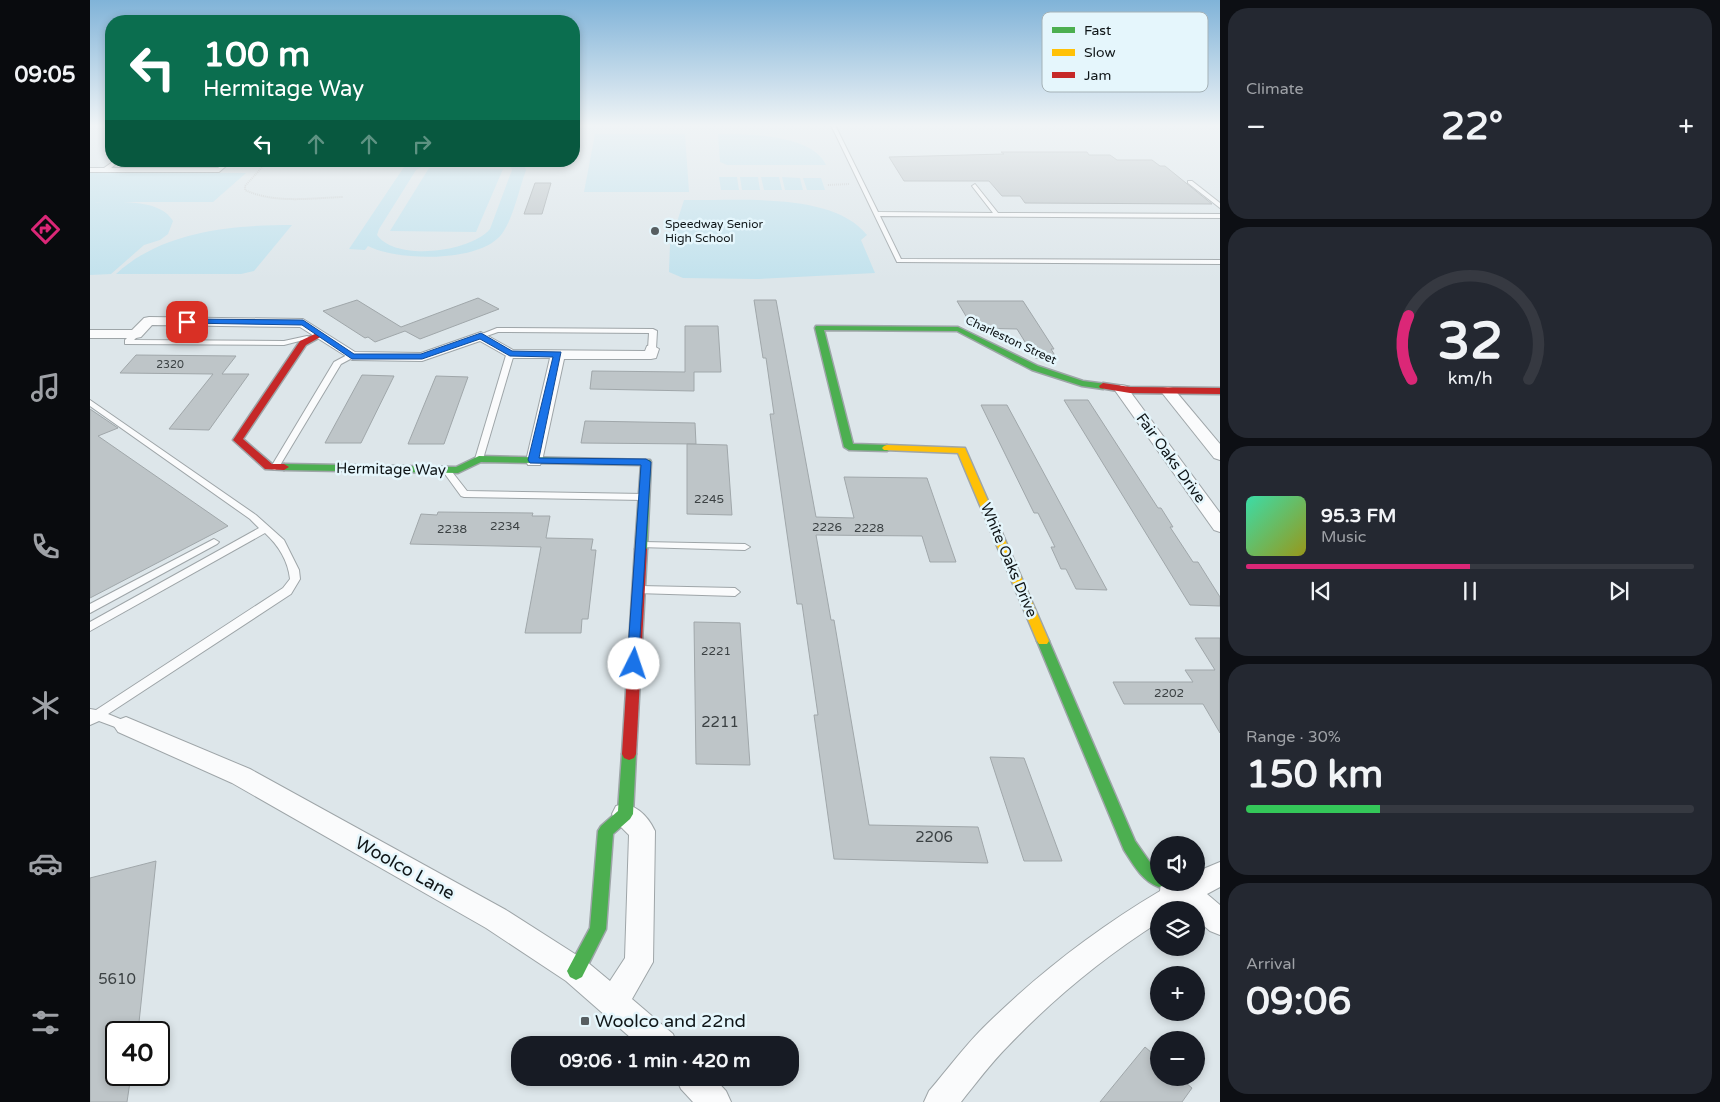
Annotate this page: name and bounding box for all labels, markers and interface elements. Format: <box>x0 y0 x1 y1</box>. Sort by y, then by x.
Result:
legend <box>1042 12 1208 92</box>
text: Fast <box>1084 22 1112 39</box>
text: 100 m <box>203 34 310 76</box>
icon: left <box>120 35 185 100</box>
text: Slow <box>1084 44 1116 61</box>
text: 09:05 <box>15 62 75 88</box>
text: Jam <box>1084 67 1111 84</box>
text: Hermitage Way <box>203 76 364 102</box>
text: Climate <box>1246 79 1304 99</box>
text: 22° <box>1441 104 1503 150</box>
text: − <box>1246 110 1266 144</box>
text: + <box>1678 110 1694 144</box>
icon: left <box>249 130 277 158</box>
icon: ahead <box>302 130 330 158</box>
icon: ahead <box>355 130 383 158</box>
icon: right <box>408 130 436 158</box>
icon: directions <box>28 212 63 247</box>
place label: Speedway Senior High School <box>665 217 763 245</box>
marker: Speedway Senior High School <box>649 225 661 237</box>
pin <box>166 301 208 343</box>
icon: arrive <box>173 308 201 336</box>
text: 32 <box>1437 310 1503 373</box>
street label: Charleston Street <box>963 313 1059 367</box>
house number: 2320 <box>156 358 184 371</box>
text: km/h <box>1448 368 1492 389</box>
icon: music <box>28 370 63 405</box>
street label: Fair Oaks Drive <box>1132 410 1210 506</box>
street label: Hermitage Way <box>336 459 446 479</box>
house number: 2245 <box>694 492 724 506</box>
street label: White Oaks Drive <box>977 500 1041 620</box>
text: 95.3 FM <box>1321 505 1396 527</box>
house number: 2234 <box>490 519 521 533</box>
house number: 2226 <box>812 520 842 534</box>
house number: 2228 <box>854 521 884 535</box>
house number: 2238 <box>437 522 467 536</box>
text: Music <box>1321 527 1366 547</box>
icon: phone <box>28 529 63 564</box>
icon: previous <box>1307 577 1335 605</box>
icon: pause <box>1456 577 1484 605</box>
icon: next <box>1605 577 1633 605</box>
position arrow <box>607 637 659 689</box>
house number: 2221 <box>701 644 731 658</box>
house number: 2202 <box>1154 686 1184 700</box>
icon: climate <box>28 688 63 723</box>
house number: 2211 <box>701 713 739 731</box>
text: Range · 30% <box>1246 727 1341 747</box>
text: 150 km <box>1246 752 1383 798</box>
house number: 2206 <box>915 828 953 846</box>
street label: Woolco Lane <box>351 832 459 904</box>
map controls <box>1150 836 1205 1086</box>
button: sound <box>1150 836 1205 891</box>
icon: car <box>28 846 63 881</box>
button: layers <box>1150 901 1205 956</box>
text: Arrival <box>1246 954 1295 974</box>
button: + <box>1150 966 1205 1021</box>
house number: 5610 <box>98 970 136 988</box>
text: 09:06 <box>1246 979 1351 1025</box>
icon: filters <box>28 1005 63 1040</box>
place label: Woolco and 22nd <box>595 1010 746 1032</box>
marker: Woolco and 22nd <box>579 1015 591 1027</box>
speed limit sign: 40 <box>105 1021 170 1086</box>
button: − <box>1150 1031 1205 1086</box>
text: 09:06 · 1 min · 420 m <box>559 1050 751 1072</box>

